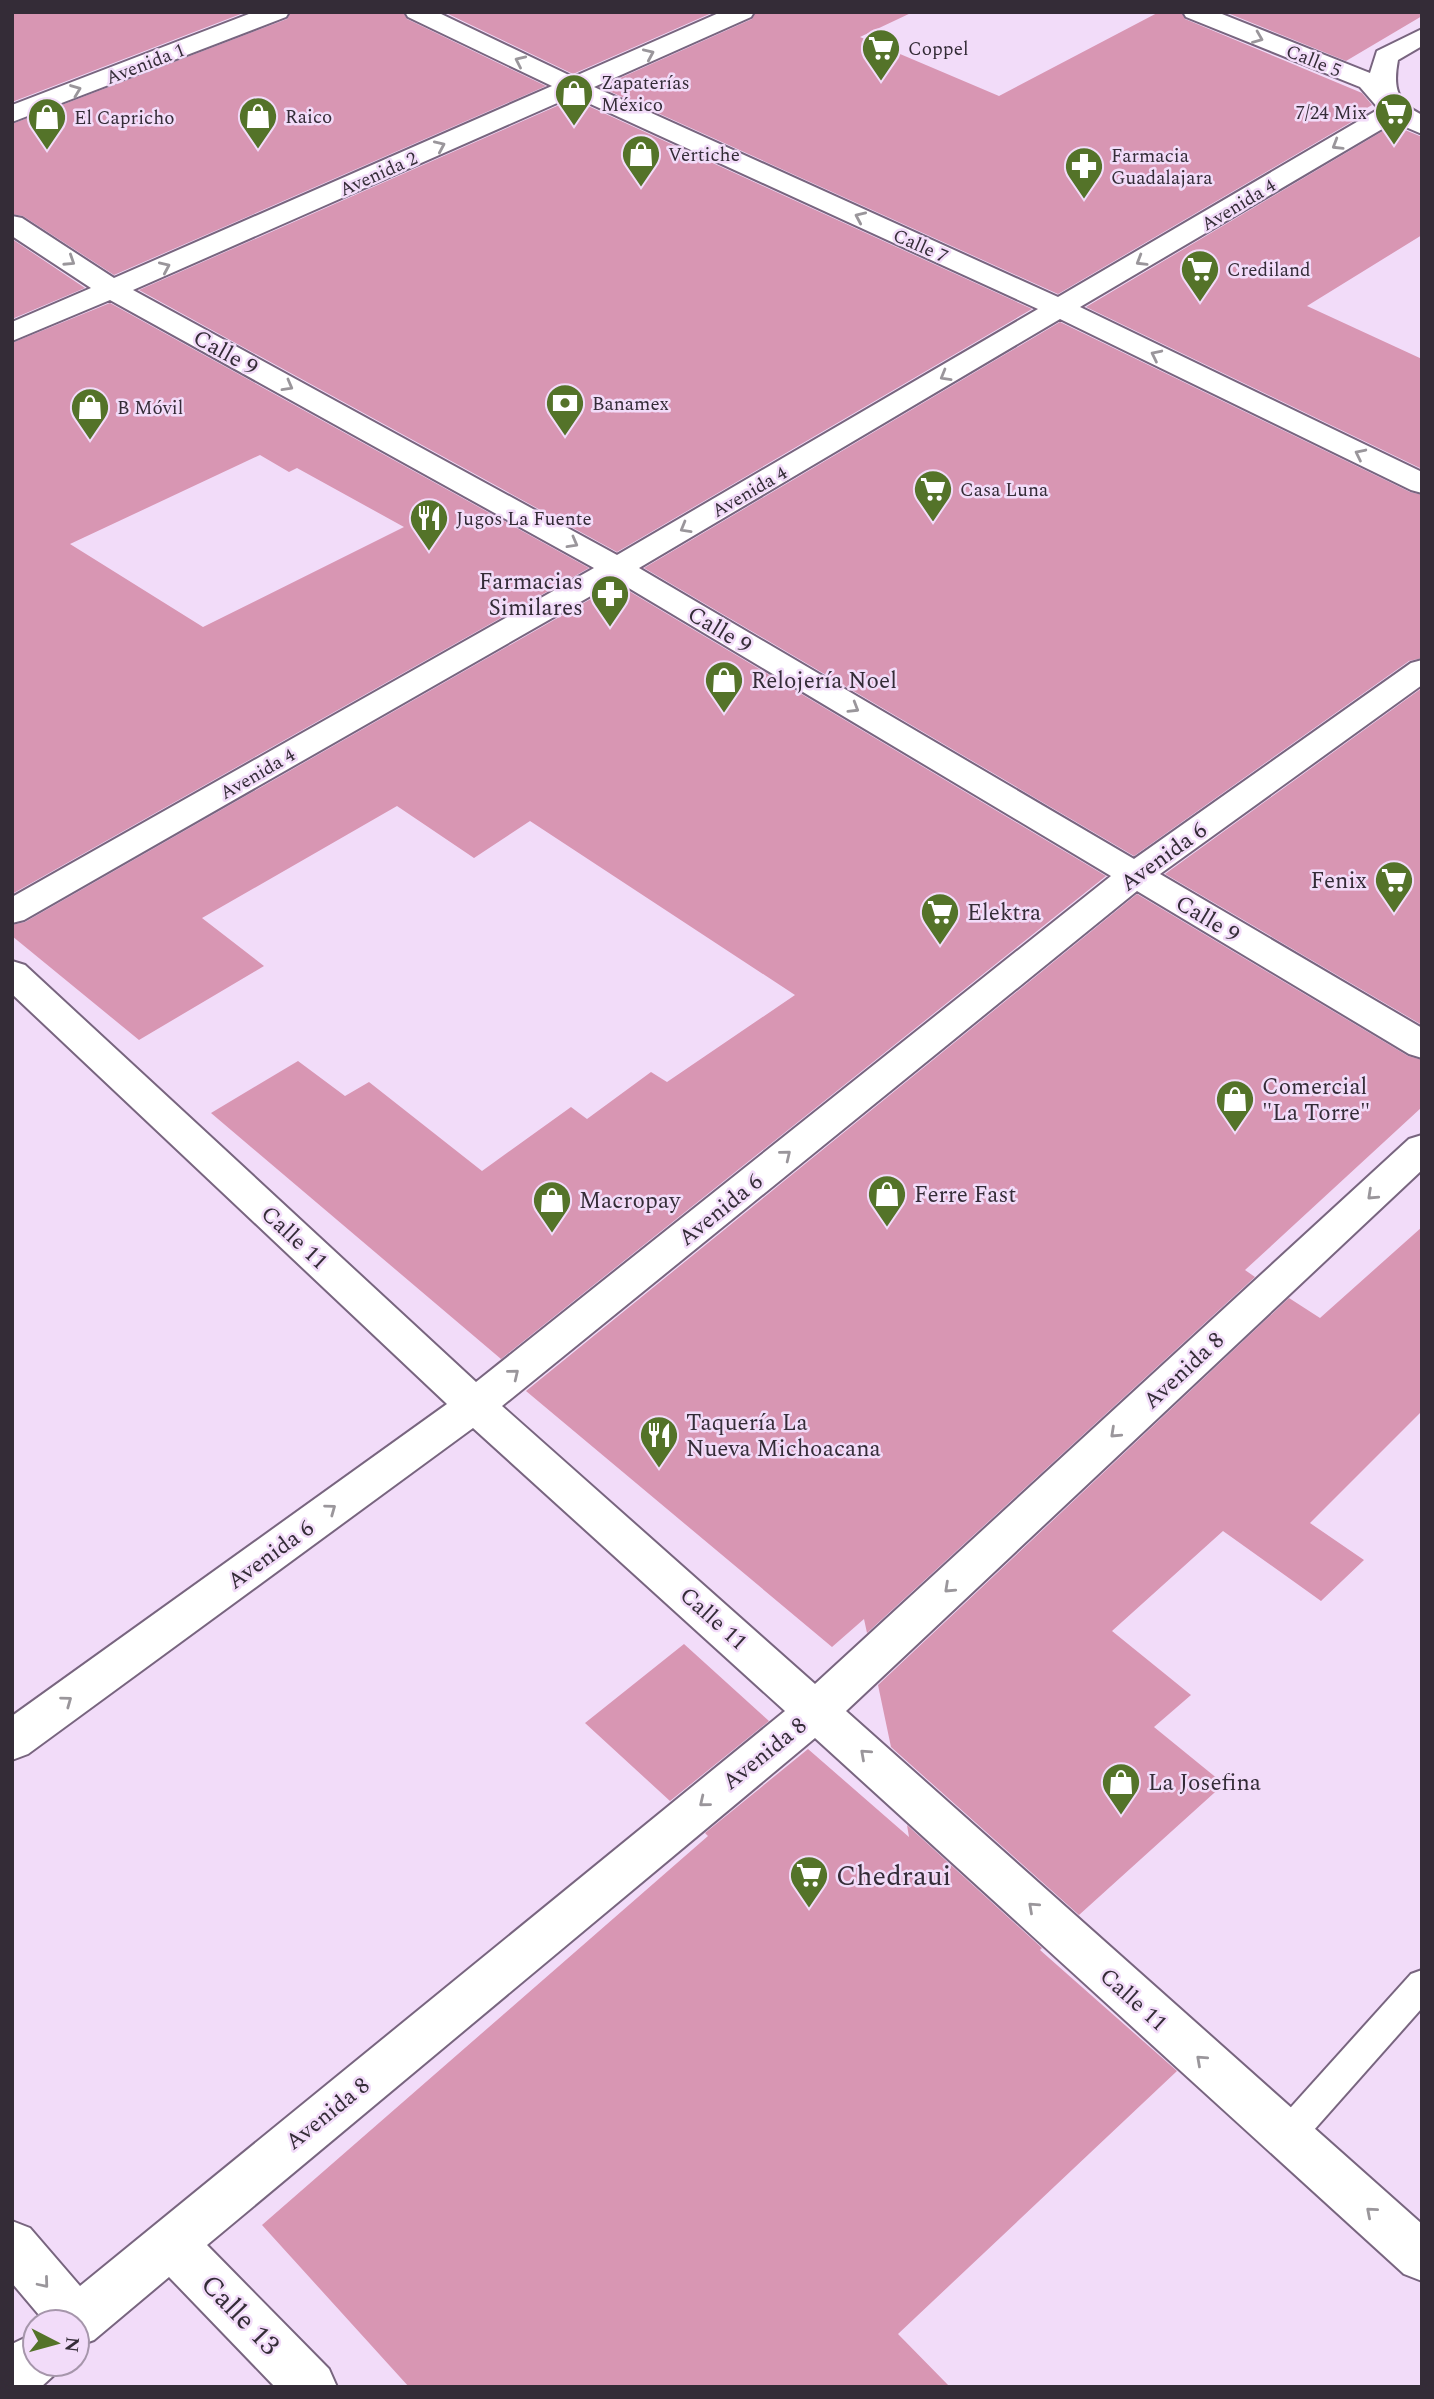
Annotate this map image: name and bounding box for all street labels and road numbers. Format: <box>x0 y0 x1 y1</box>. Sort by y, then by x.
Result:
street label: Avenida 1 <box>102 36 189 93</box>
street label: Calle 5 <box>1281 37 1346 86</box>
street label: Avenida 2 <box>335 144 422 204</box>
street label: Avenida 4 <box>1196 171 1282 239</box>
street label: Calle 7 <box>888 221 953 271</box>
street label: Calle 9 <box>186 321 264 386</box>
street label: Avenida 4 <box>707 459 793 526</box>
street label: Calle 9 <box>680 597 758 663</box>
street label: Avenida 4 <box>215 741 301 808</box>
street label: Avenida 6 <box>1113 814 1215 901</box>
street label: Calle 9 <box>1168 886 1246 952</box>
street label: Avenida 6 <box>671 1165 771 1255</box>
street label: Calle 11 <box>252 1198 336 1279</box>
street label: Avenida 8 <box>1135 1324 1233 1418</box>
street label: Avenida 6 <box>220 1512 322 1599</box>
street label: Calle 11 <box>671 1579 755 1659</box>
street label: Avenida 8 <box>715 1709 815 1799</box>
street label: Calle 11 <box>1091 1960 1175 2040</box>
street label: Avenida 8 <box>278 2069 378 2159</box>
street label: Calle 13 <box>190 2265 290 2366</box>

